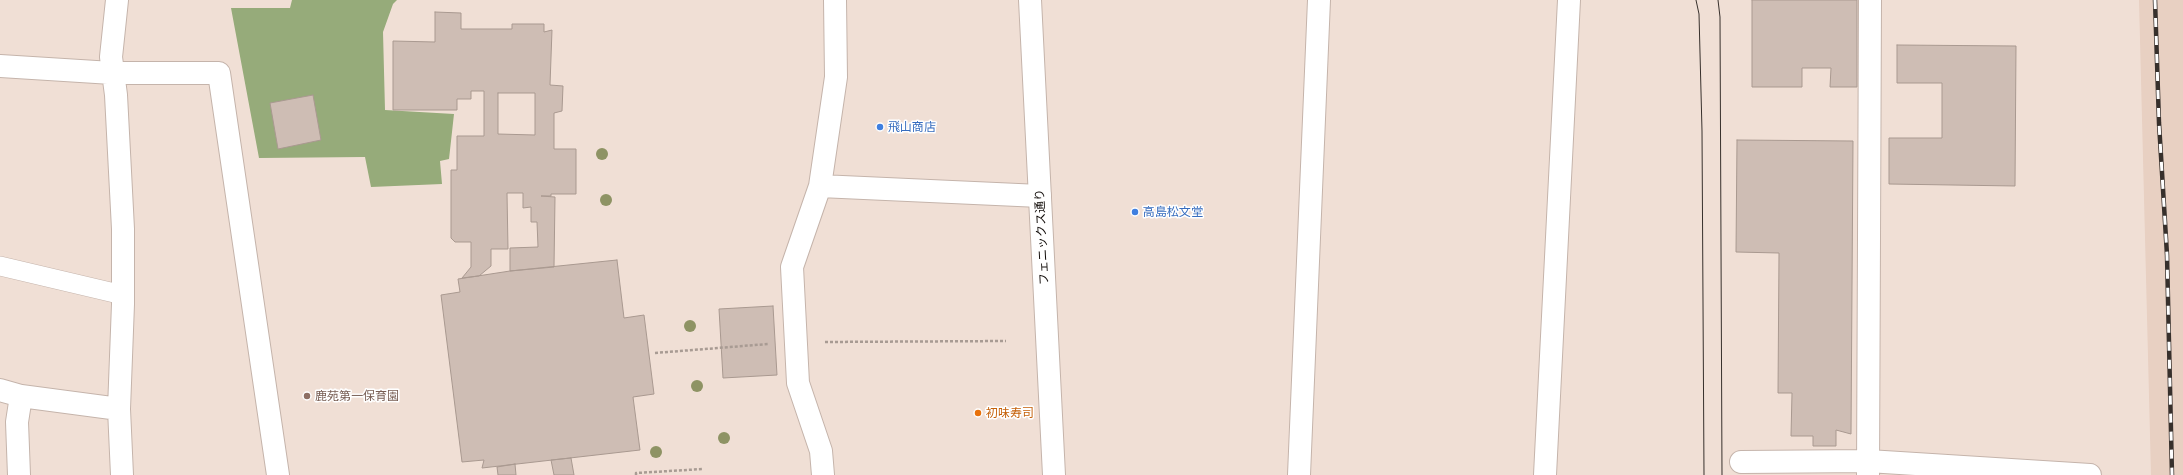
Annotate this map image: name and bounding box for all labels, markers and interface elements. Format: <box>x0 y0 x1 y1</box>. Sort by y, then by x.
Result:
place label: 飛山商店 <box>888 120 936 134</box>
marker: 飛山商店 <box>875 122 885 132</box>
street label: フェニックス通り <box>1032 189 1052 285</box>
place label: 高島松文堂 <box>1143 205 1203 219</box>
marker: 高島松文堂 <box>1130 207 1140 217</box>
place label: 鹿苑第一保育園 <box>315 389 399 403</box>
marker: 鹿苑第一保育園 <box>302 391 312 401</box>
place label: 初味寿司 <box>986 406 1034 420</box>
marker: 初味寿司 <box>973 408 983 418</box>

